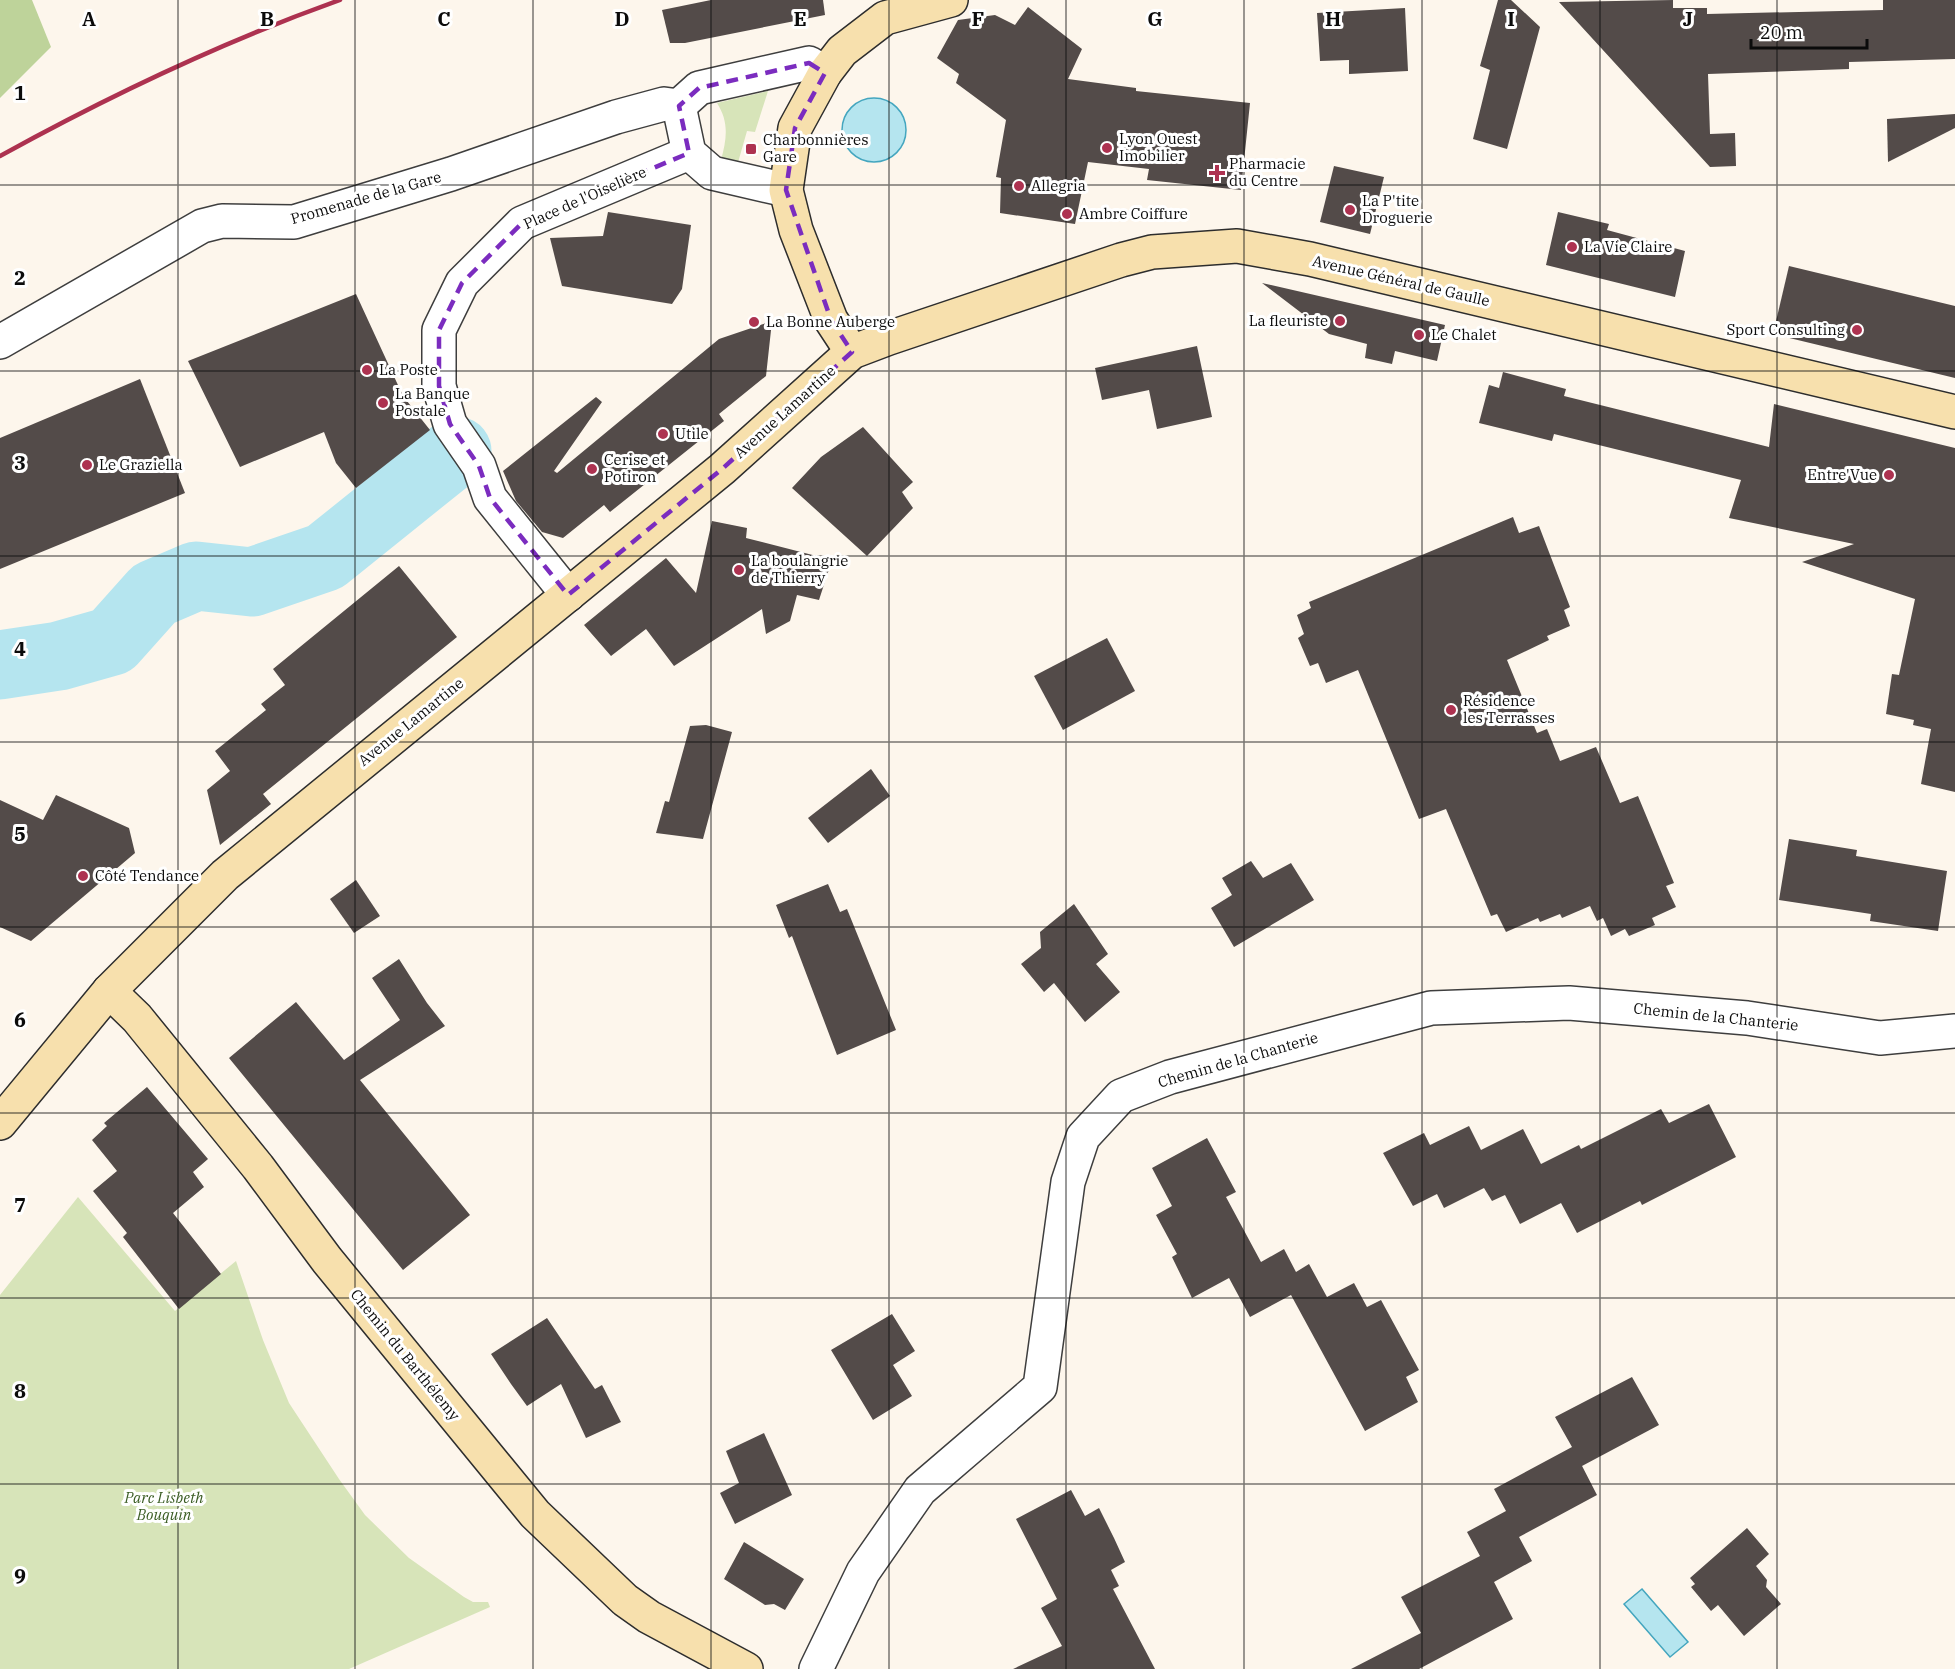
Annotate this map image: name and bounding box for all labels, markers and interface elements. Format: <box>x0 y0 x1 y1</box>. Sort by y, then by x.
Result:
text: A <box>82 5 96 32</box>
text: B <box>260 5 274 32</box>
text: C <box>437 5 451 32</box>
text: D <box>614 5 630 32</box>
text: E <box>793 5 807 32</box>
text: F <box>972 5 984 32</box>
text: G <box>1147 5 1163 32</box>
text: H <box>1325 5 1341 32</box>
text: I <box>1507 5 1515 32</box>
text: J <box>1683 5 1693 32</box>
scale bar <box>1751 12 1866 50</box>
text: 20 m <box>1760 21 1803 44</box>
text: 1 <box>14 79 26 106</box>
place label: Lyon Ouest Imobilier <box>1119 129 1197 165</box>
place label: Charbonnières Gare <box>763 130 868 166</box>
marker: Lyon Ouest Imobilier <box>1100 141 1114 155</box>
marker: Charbonnières Gare <box>744 142 758 156</box>
place label: Pharmacie du Centre <box>1229 154 1306 190</box>
street label: Place de l'Oiselière <box>520 162 649 233</box>
marker: Pharmacie du Centre <box>1210 166 1224 180</box>
street label: Promenade de la Gare <box>288 167 443 228</box>
place label: Allegria <box>1031 176 1086 195</box>
marker: Allegria <box>1012 179 1026 193</box>
place label: La P'tite Droguerie <box>1362 191 1433 227</box>
marker: La P'tite Droguerie <box>1343 203 1357 217</box>
place label: Ambre Coiffure <box>1079 204 1188 223</box>
marker: Ambre Coiffure <box>1060 207 1074 221</box>
place label: La Vie Claire <box>1584 237 1672 256</box>
marker: La Vie Claire <box>1565 240 1579 254</box>
street label: Avenue Général de Gaulle <box>1311 251 1492 310</box>
text: 2 <box>14 264 26 291</box>
place label: La fleuriste <box>1249 311 1328 330</box>
place label: La Bonne Auberge <box>766 312 895 331</box>
marker: La fleuriste <box>1333 314 1347 328</box>
marker: La Bonne Auberge <box>747 315 761 329</box>
place label: Sport Consulting <box>1726 320 1845 339</box>
marker: Sport Consulting <box>1850 323 1864 337</box>
place label: Le Chalet <box>1431 325 1497 344</box>
marker: Le Chalet <box>1412 328 1426 342</box>
place label: La Poste <box>379 360 438 379</box>
street label: Avenue Lamartine <box>730 361 839 462</box>
marker: La Poste <box>360 363 374 377</box>
place label: La Banque Postale <box>395 384 470 420</box>
marker: La Banque Postale <box>376 396 390 410</box>
place label: Utile <box>675 424 709 443</box>
marker: Utile <box>656 427 670 441</box>
text: 3 <box>14 449 26 476</box>
place label: Cerise et Potiron <box>604 450 665 486</box>
place label: Le Graziella <box>99 455 183 474</box>
marker: Le Graziella <box>80 458 94 472</box>
marker: Cerise et Potiron <box>585 462 599 476</box>
place label: Entre'Vue <box>1807 465 1877 484</box>
marker: Entre'Vue <box>1882 468 1896 482</box>
place label: La boulangrie de Thierry <box>751 551 848 587</box>
marker: La boulangrie de Thierry <box>732 563 746 577</box>
text: 4 <box>14 635 26 662</box>
street label: Avenue Lamartine <box>354 673 467 770</box>
place label: Résidence les Terrasses <box>1463 691 1555 727</box>
marker: Résidence les Terrasses <box>1444 703 1458 717</box>
text: 5 <box>14 820 26 847</box>
place label: Côté Tendance <box>95 866 199 885</box>
marker: Côté Tendance <box>76 869 90 883</box>
street label: Chemin de la Chanterie <box>1633 998 1799 1035</box>
text: 6 <box>14 1006 26 1033</box>
street label: Chemin de la Chanterie <box>1156 1028 1320 1091</box>
text: 7 <box>14 1191 26 1218</box>
street label: Chemin du Barthélemy <box>347 1285 464 1424</box>
text: 8 <box>14 1377 26 1404</box>
park label: Parc Lisbeth Bouquin <box>123 1488 204 1524</box>
text: 9 <box>14 1562 26 1589</box>

